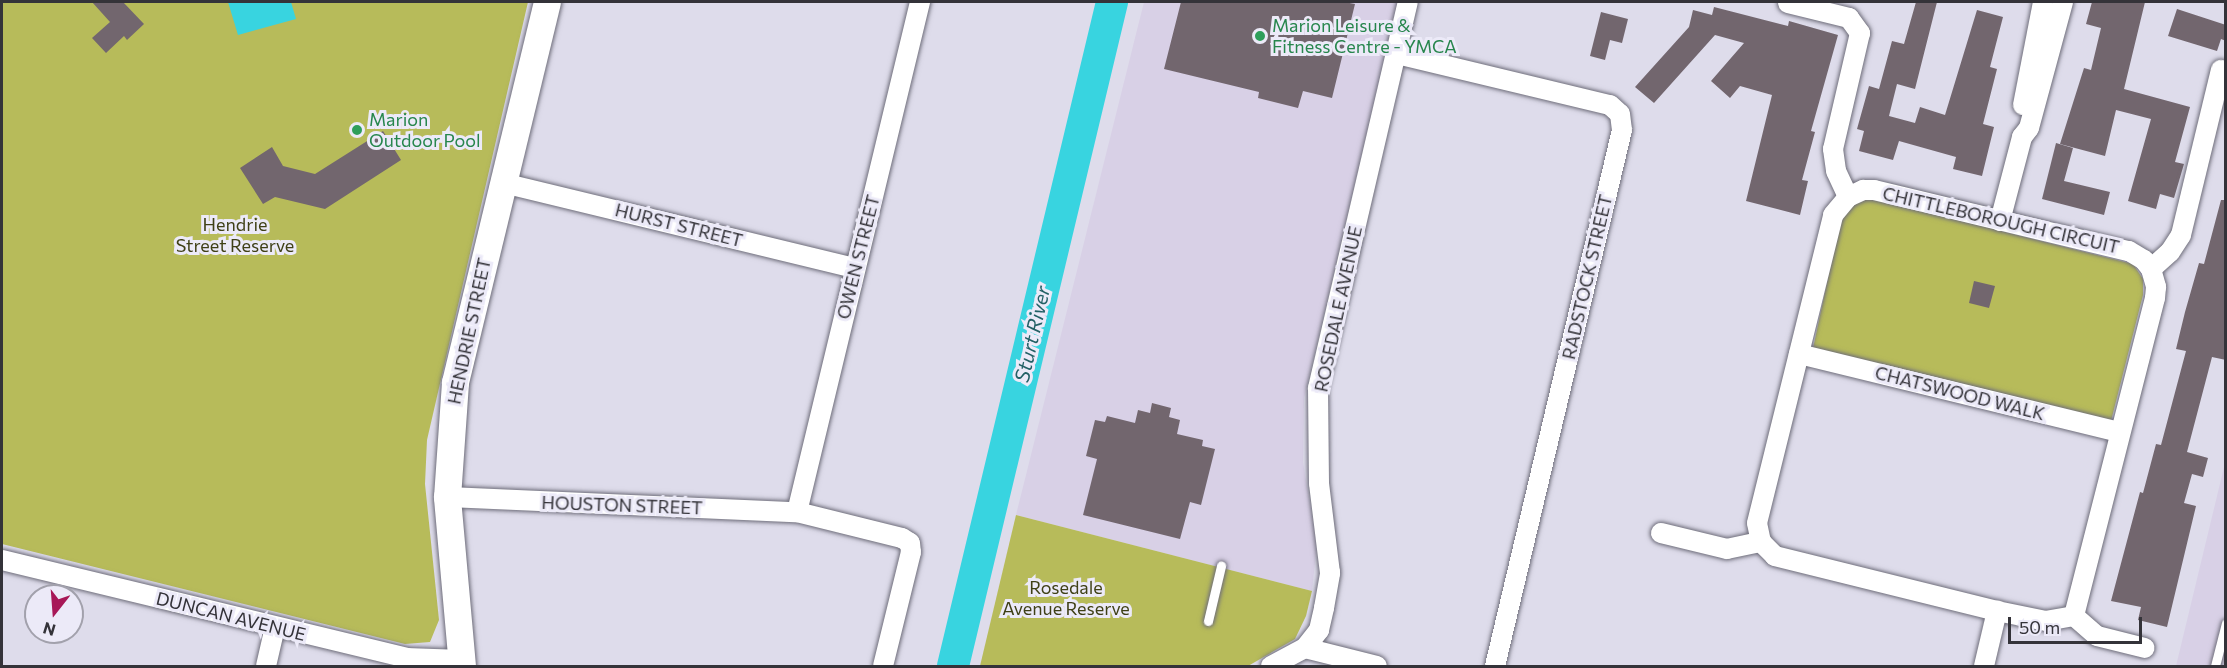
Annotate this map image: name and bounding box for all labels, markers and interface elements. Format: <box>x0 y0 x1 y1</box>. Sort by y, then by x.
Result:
place label: Marion Leisure & Fitness Centre - YMCA <box>1272 15 1457 57</box>
marker: Marion Leisure & Fitness Centre - YMCA <box>1253 29 1267 43</box>
place label: Marion Outdoor Pool <box>369 109 481 152</box>
marker: Marion Outdoor Pool <box>350 123 364 137</box>
street label: CHITTLEBOROUGH CIRCUIT <box>1881 182 2121 258</box>
street label: OWEN STREET <box>832 193 884 321</box>
street label: RADSTOCK STREET <box>1558 193 1616 361</box>
street label: HURST STREET <box>613 199 745 251</box>
park label: Hendrie Street Reserve <box>176 214 294 256</box>
street label: ROSEDALE AVENUE <box>1310 224 1366 394</box>
street label: HENDRIE STREET <box>443 256 495 406</box>
water label: Sturt River <box>1009 284 1055 384</box>
street label: CHATSWOOD WALK <box>1873 361 2047 425</box>
street label: HOUSTON STREET <box>541 491 703 519</box>
park label: Rosedale Avenue Reserve <box>1002 577 1130 620</box>
north arrow <box>24 584 84 644</box>
street label: DUNCAN AVENUE <box>154 587 308 645</box>
scale bar <box>2011 605 2144 643</box>
text: 50 m <box>2019 616 2060 638</box>
text: N <box>41 619 58 641</box>

